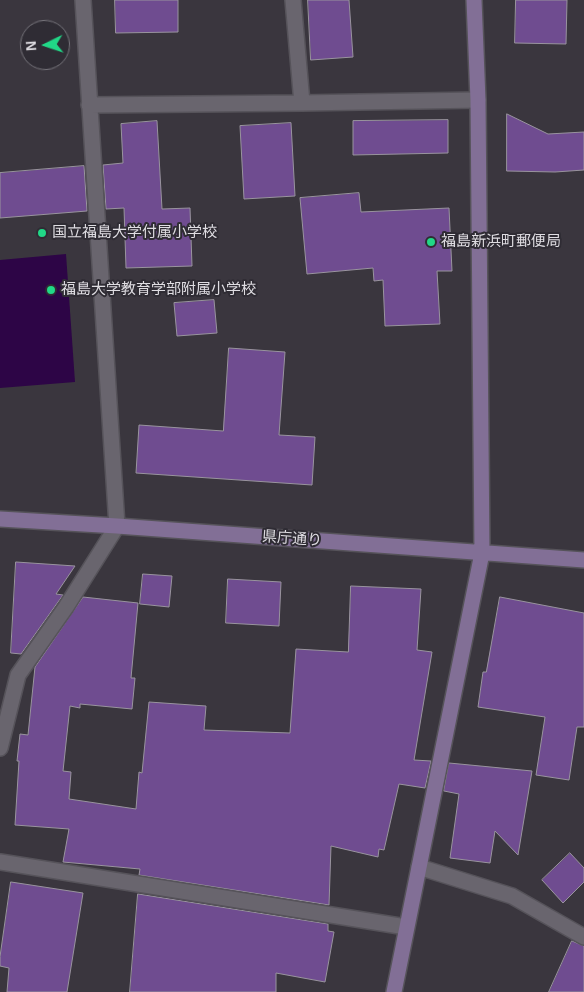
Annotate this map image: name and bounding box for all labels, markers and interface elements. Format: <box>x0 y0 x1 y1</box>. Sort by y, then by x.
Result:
north arrow <box>20 20 70 70</box>
text: N <box>23 40 39 52</box>
place label: 国立福島大学付属小学校 <box>52 224 217 242</box>
marker: 国立福島大学付属小学校 <box>36 227 48 239</box>
place label: 福島新浜町郵便局 <box>441 233 561 251</box>
marker: 福島新浜町郵便局 <box>425 236 437 248</box>
place label: 福島大学教育学部附属小学校 <box>61 281 256 299</box>
marker: 福島大学教育学部附属小学校 <box>45 284 57 296</box>
street label: 県庁通り <box>261 528 323 550</box>

